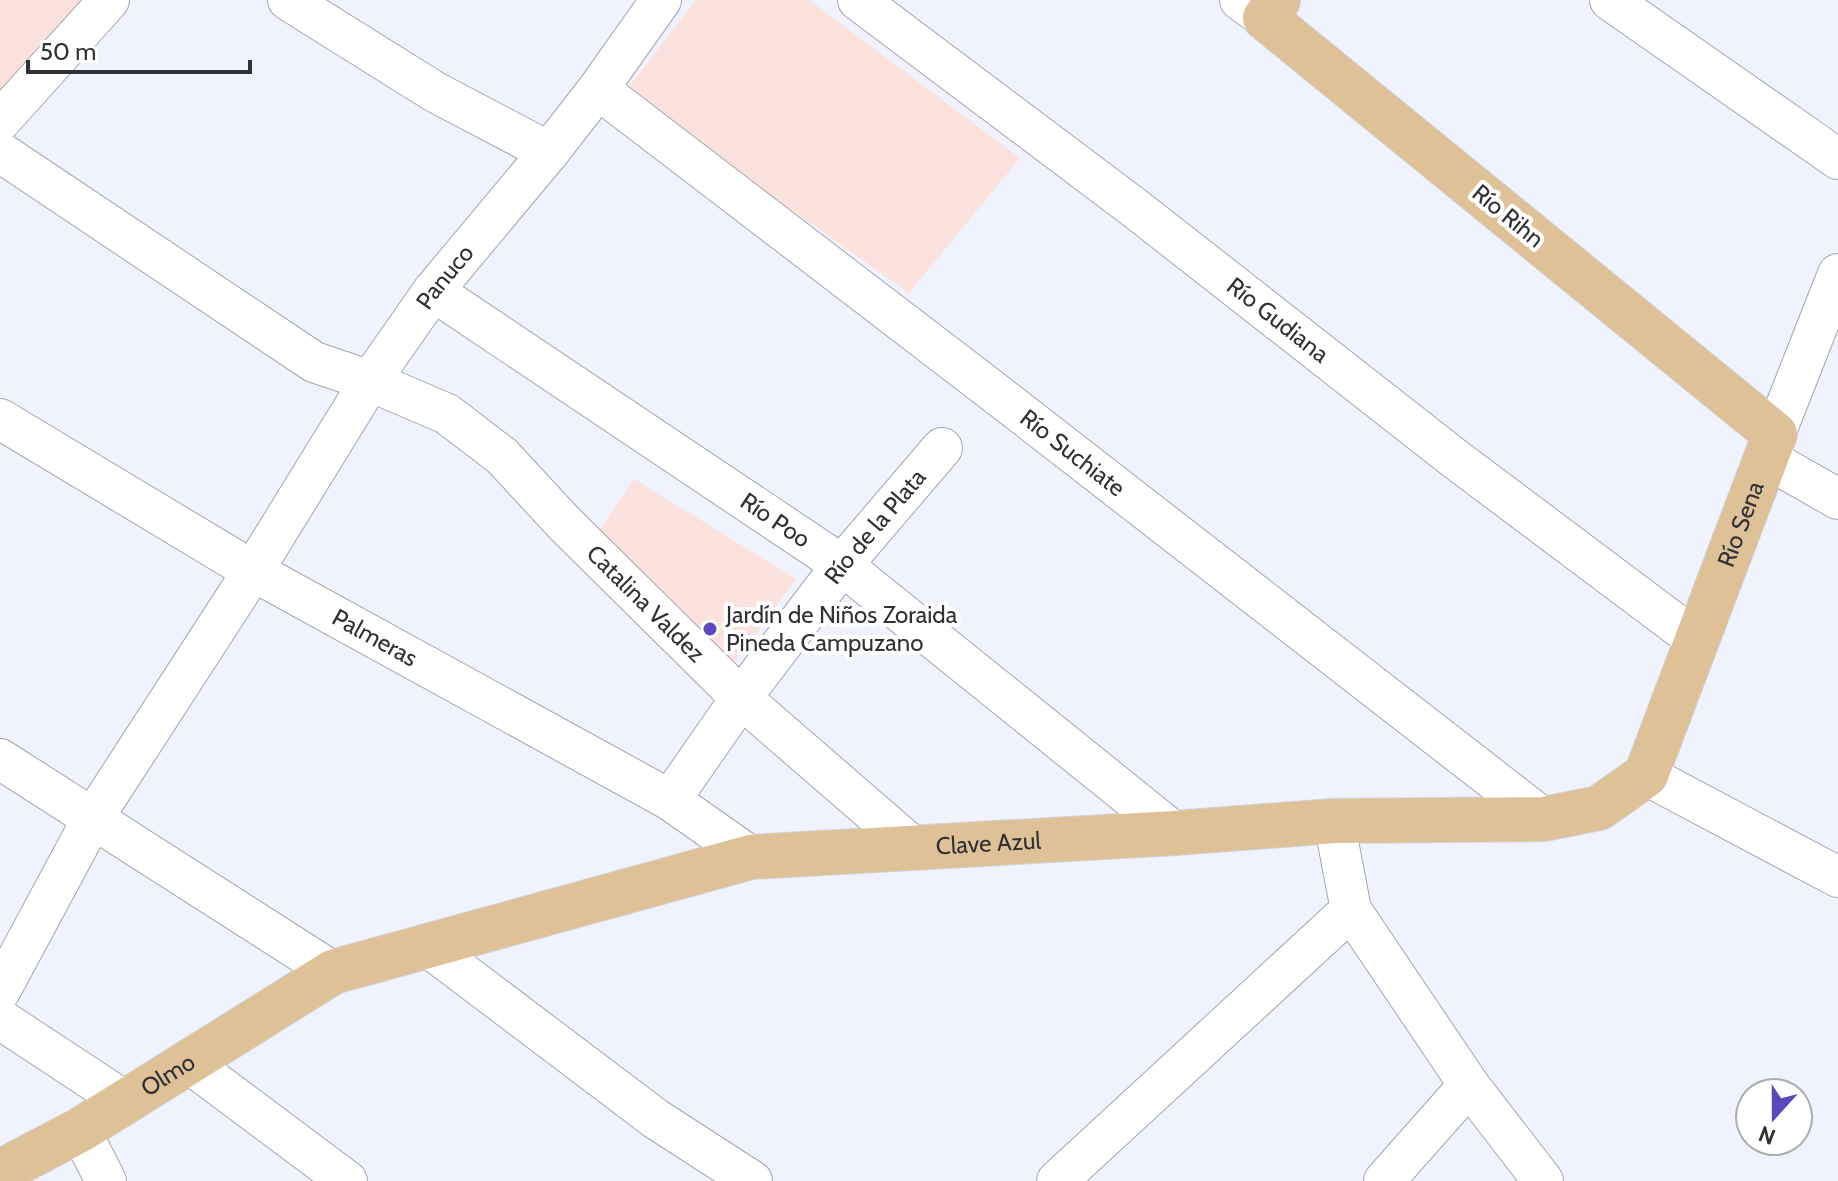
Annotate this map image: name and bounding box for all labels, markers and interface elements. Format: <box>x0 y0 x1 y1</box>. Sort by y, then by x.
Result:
scale bar <box>28 24 250 74</box>
text: 50 m <box>40 37 96 66</box>
street label: Río Rihn <box>1467 178 1550 253</box>
street label: Panuco <box>410 239 479 315</box>
street label: Río Gudiana <box>1221 271 1335 369</box>
street label: Río Suchiate <box>1014 403 1131 502</box>
street label: Río de la Plata <box>818 462 932 590</box>
street label: Río Sena <box>1711 477 1770 571</box>
street label: Río Poo <box>735 486 816 554</box>
street label: Catalina Valdez <box>581 539 711 668</box>
place label: Jardín de Niños Zoraida Pineda Campuzano <box>725 600 958 657</box>
street label: Palmeras <box>327 602 423 672</box>
marker: Jardín de Niños Zoraida Pineda Campuzano <box>701 620 719 638</box>
street label: Clave Azul <box>935 826 1042 861</box>
street label: Olmo <box>135 1047 200 1102</box>
north arrow <box>1734 1077 1814 1157</box>
text: N <box>1755 1120 1779 1151</box>

